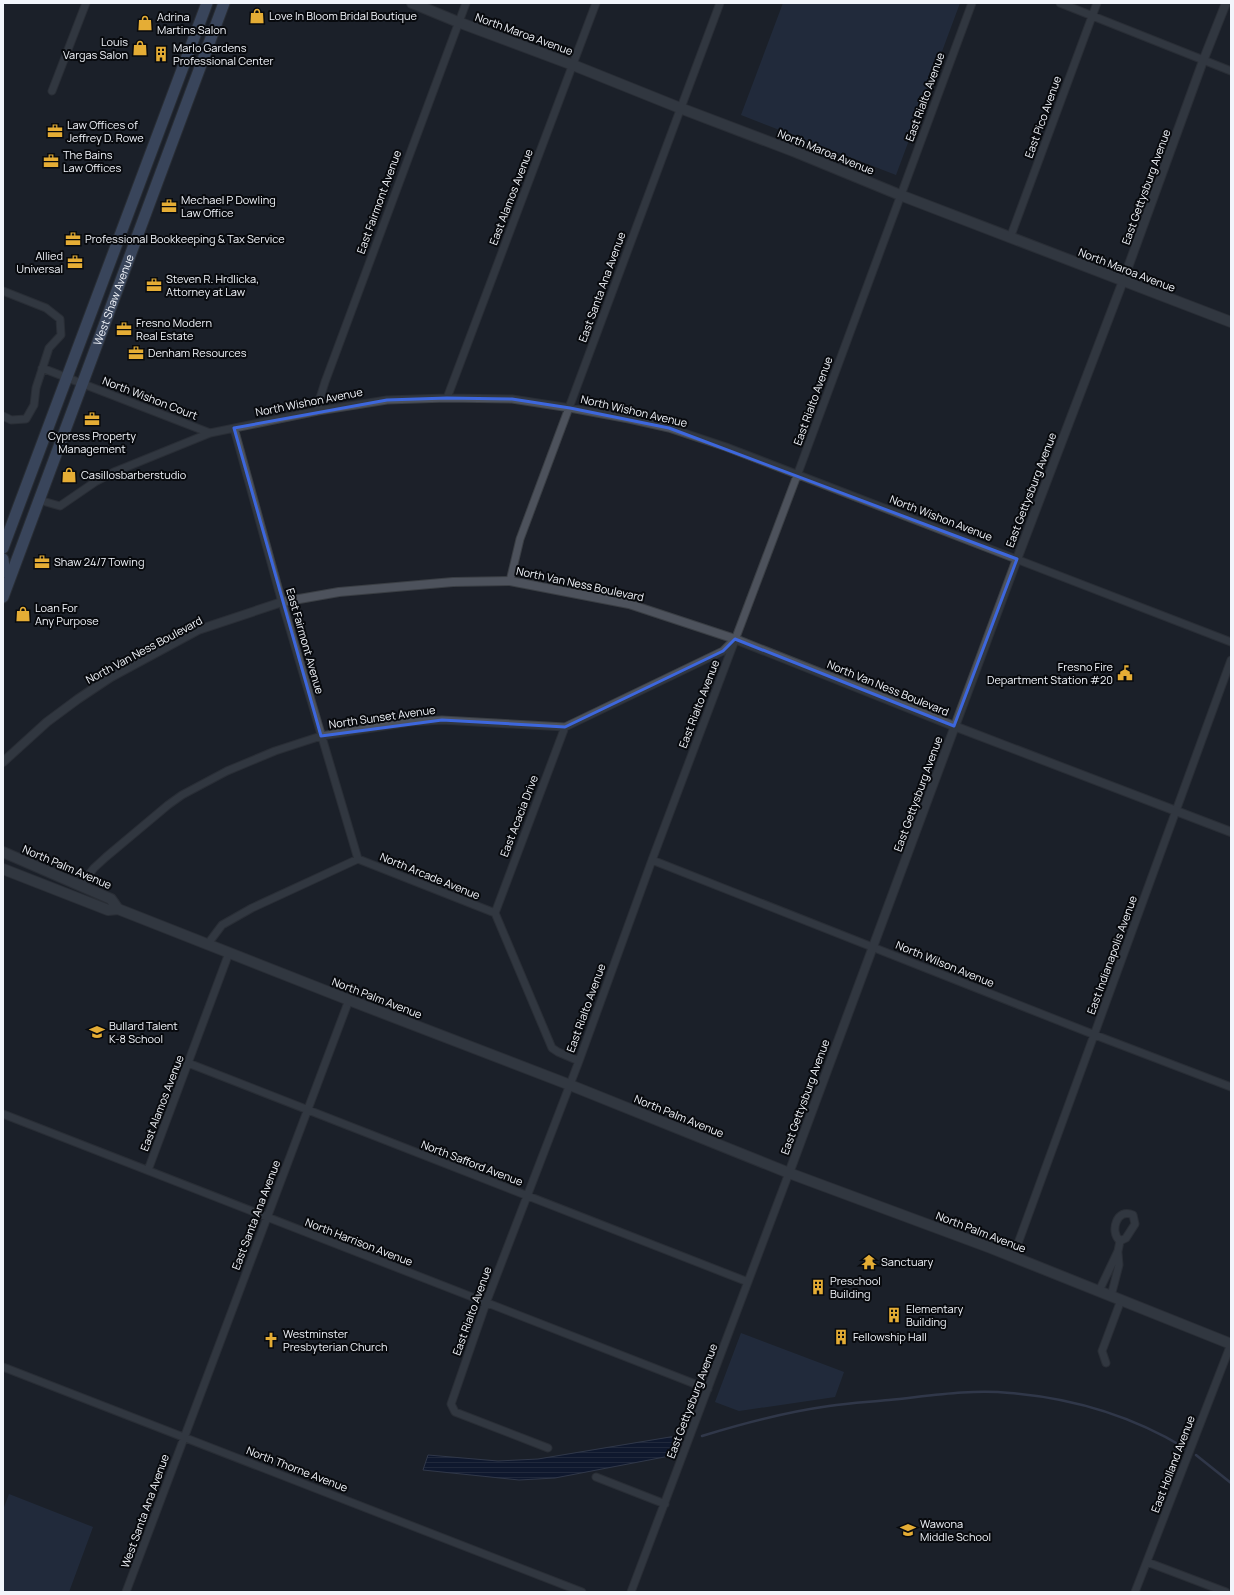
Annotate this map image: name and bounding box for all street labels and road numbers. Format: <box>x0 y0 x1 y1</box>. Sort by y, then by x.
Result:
street label: North Maroa Avenue <box>473 9 576 58</box>
street label: East Rialto Avenue <box>901 50 948 143</box>
street label: East Pico Avenue <box>1021 73 1065 160</box>
street label: North Maroa Avenue <box>776 125 877 178</box>
street label: East Gettysburg Avenue <box>1118 126 1174 247</box>
street label: East Alamos Avenue <box>485 146 536 247</box>
street label: East Fairmont Avenue <box>353 147 404 256</box>
street label: East Santa Ana Avenue <box>575 229 629 344</box>
street label: North Maroa Avenue <box>1076 244 1178 295</box>
street label: West Shaw Avenue <box>89 252 137 347</box>
street label: East Rialto Avenue <box>789 354 836 447</box>
street label: North Wishon Court <box>101 373 200 423</box>
street label: North Wishon Avenue <box>254 384 364 419</box>
street label: North Wishon Avenue <box>579 391 689 430</box>
street label: East Gettysburg Avenue <box>1002 430 1060 549</box>
street label: North Wishon Avenue <box>888 491 995 544</box>
street label: North Van Ness Boulevard <box>515 563 645 604</box>
street label: East Fairmont Avenue <box>283 586 328 696</box>
street label: North Van Ness Boulevard <box>83 612 205 687</box>
street label: North Van Ness Boulevard <box>825 656 951 719</box>
street label: East Rialto Avenue <box>675 657 722 750</box>
street label: North Sunset Avenue <box>328 702 437 731</box>
street label: East Gettysburg Avenue <box>890 733 946 854</box>
street label: East Acacia Drive <box>496 772 541 859</box>
street label: North Palm Avenue <box>20 841 115 892</box>
street label: North Arcade Avenue <box>378 849 483 903</box>
street label: East Indianapolis Avenue <box>1083 893 1140 1016</box>
street label: North Wilson Avenue <box>894 937 997 990</box>
street label: East Rialto Avenue <box>562 961 609 1054</box>
street label: North Palm Avenue <box>330 973 425 1022</box>
street label: East Gettysburg Avenue <box>777 1036 833 1157</box>
street label: East Alamos Avenue <box>136 1052 187 1153</box>
street label: North Palm Avenue <box>632 1091 727 1141</box>
street label: North Safford Avenue <box>419 1136 526 1189</box>
street label: East Santa Ana Avenue <box>228 1157 284 1272</box>
street label: North Palm Avenue <box>934 1207 1029 1256</box>
street label: North Harrison Avenue <box>303 1214 416 1269</box>
street label: East Rialto Avenue <box>448 1264 495 1357</box>
street label: East Gettysburg Avenue <box>663 1341 721 1460</box>
street label: East Holland Avenue <box>1147 1413 1198 1515</box>
street label: North Thorne Avenue <box>244 1442 351 1495</box>
street label: West Santa Ana Avenue <box>117 1451 172 1570</box>

